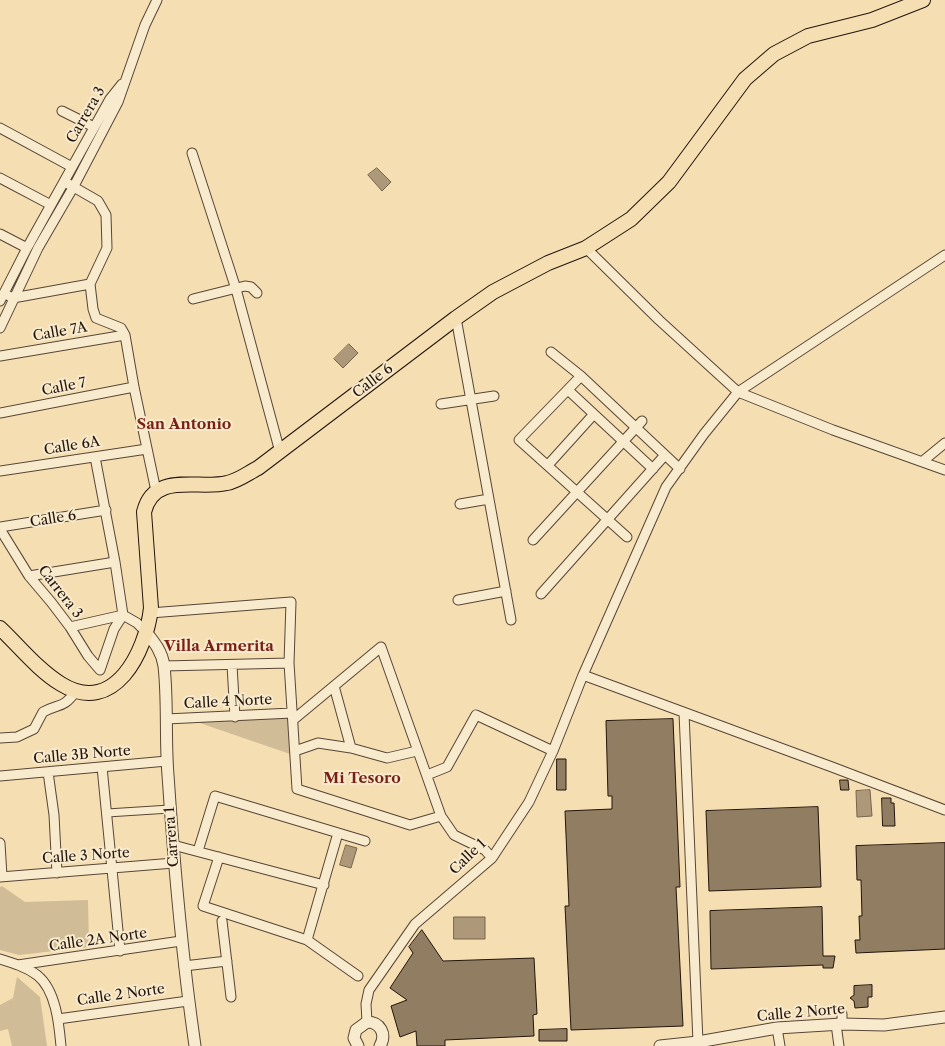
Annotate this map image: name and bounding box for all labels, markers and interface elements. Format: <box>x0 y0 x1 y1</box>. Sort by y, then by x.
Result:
street label: Carrera 3 <box>63 84 109 146</box>
street label: Calle 7A <box>32 319 88 345</box>
street label: Calle 6 <box>349 360 397 402</box>
street label: Calle 7 <box>40 374 88 400</box>
district label: San Antonio <box>137 416 231 434</box>
street label: Calle 6A <box>43 433 101 459</box>
street label: Calle 6 <box>29 507 77 531</box>
street label: Carrera 3 <box>34 562 86 622</box>
district label: Villa Armerita <box>164 638 274 656</box>
street label: Calle 4 Norte <box>183 691 273 713</box>
street label: Calle 3B Norte <box>33 742 131 768</box>
district label: Mi Tesoro <box>323 770 401 788</box>
street label: Carrera 1 <box>162 806 182 868</box>
street label: Calle 1 <box>446 836 490 878</box>
street label: Calle 3 Norte <box>42 845 130 867</box>
street label: Calle 2A Norte <box>48 925 148 955</box>
street label: Calle 2 Norte <box>76 981 166 1009</box>
street label: Calle 2 Norte <box>756 1001 846 1025</box>

